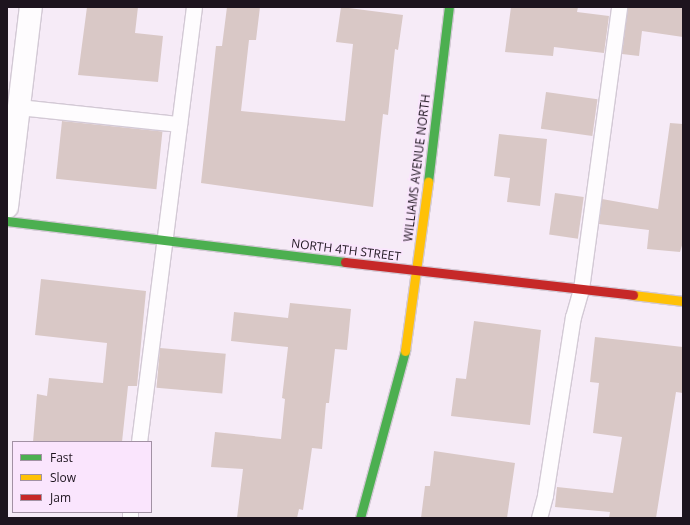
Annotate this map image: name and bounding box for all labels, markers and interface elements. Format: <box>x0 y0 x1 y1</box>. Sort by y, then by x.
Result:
street label: WILLIAMS AVENUE NORTH <box>401 93 433 243</box>
street label: NORTH 4TH STREET <box>290 236 402 264</box>
legend <box>12 441 152 513</box>
text: Fast <box>50 449 73 466</box>
text: Slow <box>50 469 76 486</box>
text: Jam <box>50 489 71 506</box>

